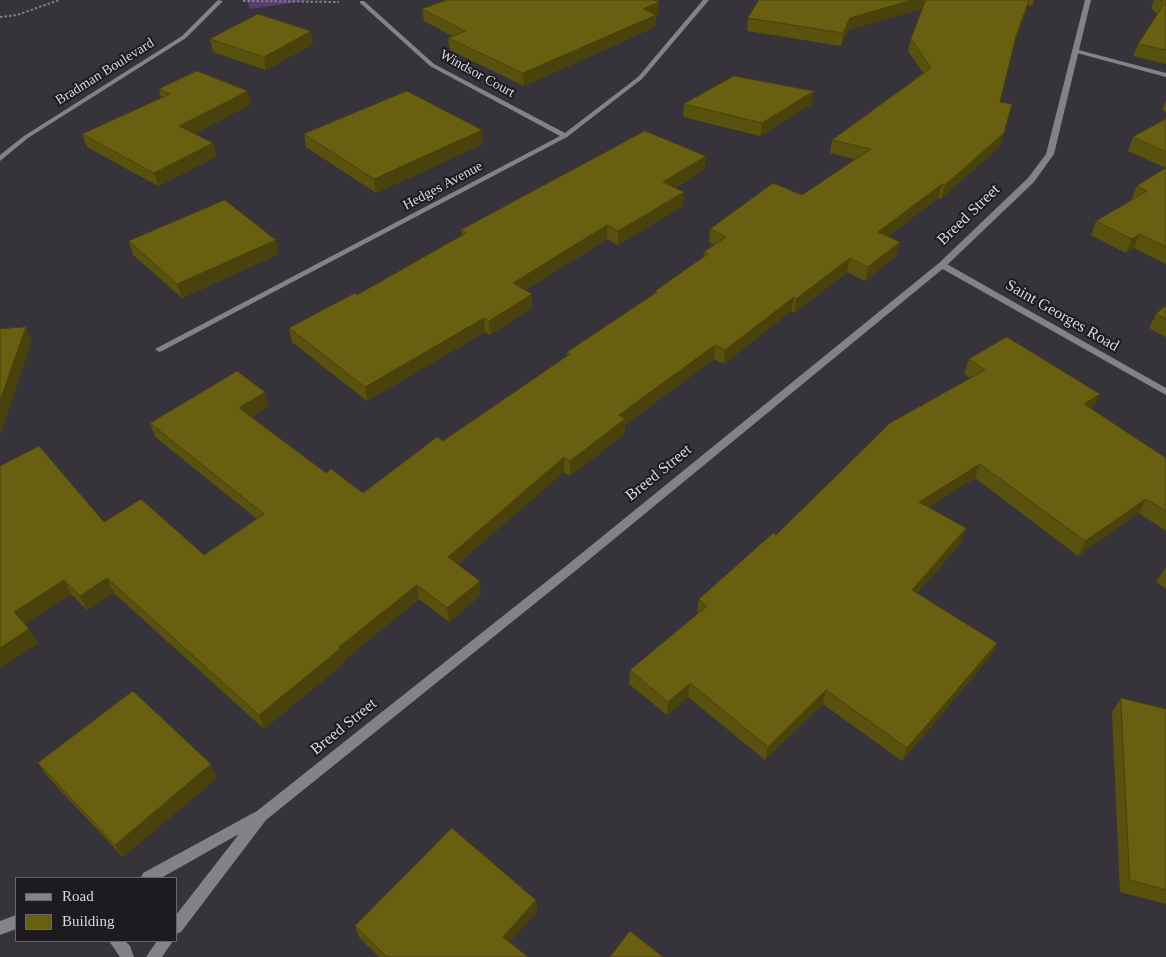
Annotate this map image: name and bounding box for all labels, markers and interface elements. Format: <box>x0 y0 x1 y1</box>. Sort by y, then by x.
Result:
street label: Bradman Boulevard <box>53 35 157 109</box>
street label: Windsor Court <box>437 47 517 101</box>
street label: Hedges Avenue <box>400 158 486 214</box>
street label: Breed Street <box>934 180 1004 250</box>
street label: Saint Georges Road <box>1002 276 1122 356</box>
street label: Breed Street <box>622 441 696 505</box>
street label: Breed Street <box>307 695 381 759</box>
legend <box>15 877 178 942</box>
text: Road <box>62 888 94 904</box>
text: Building <box>62 913 115 929</box>

